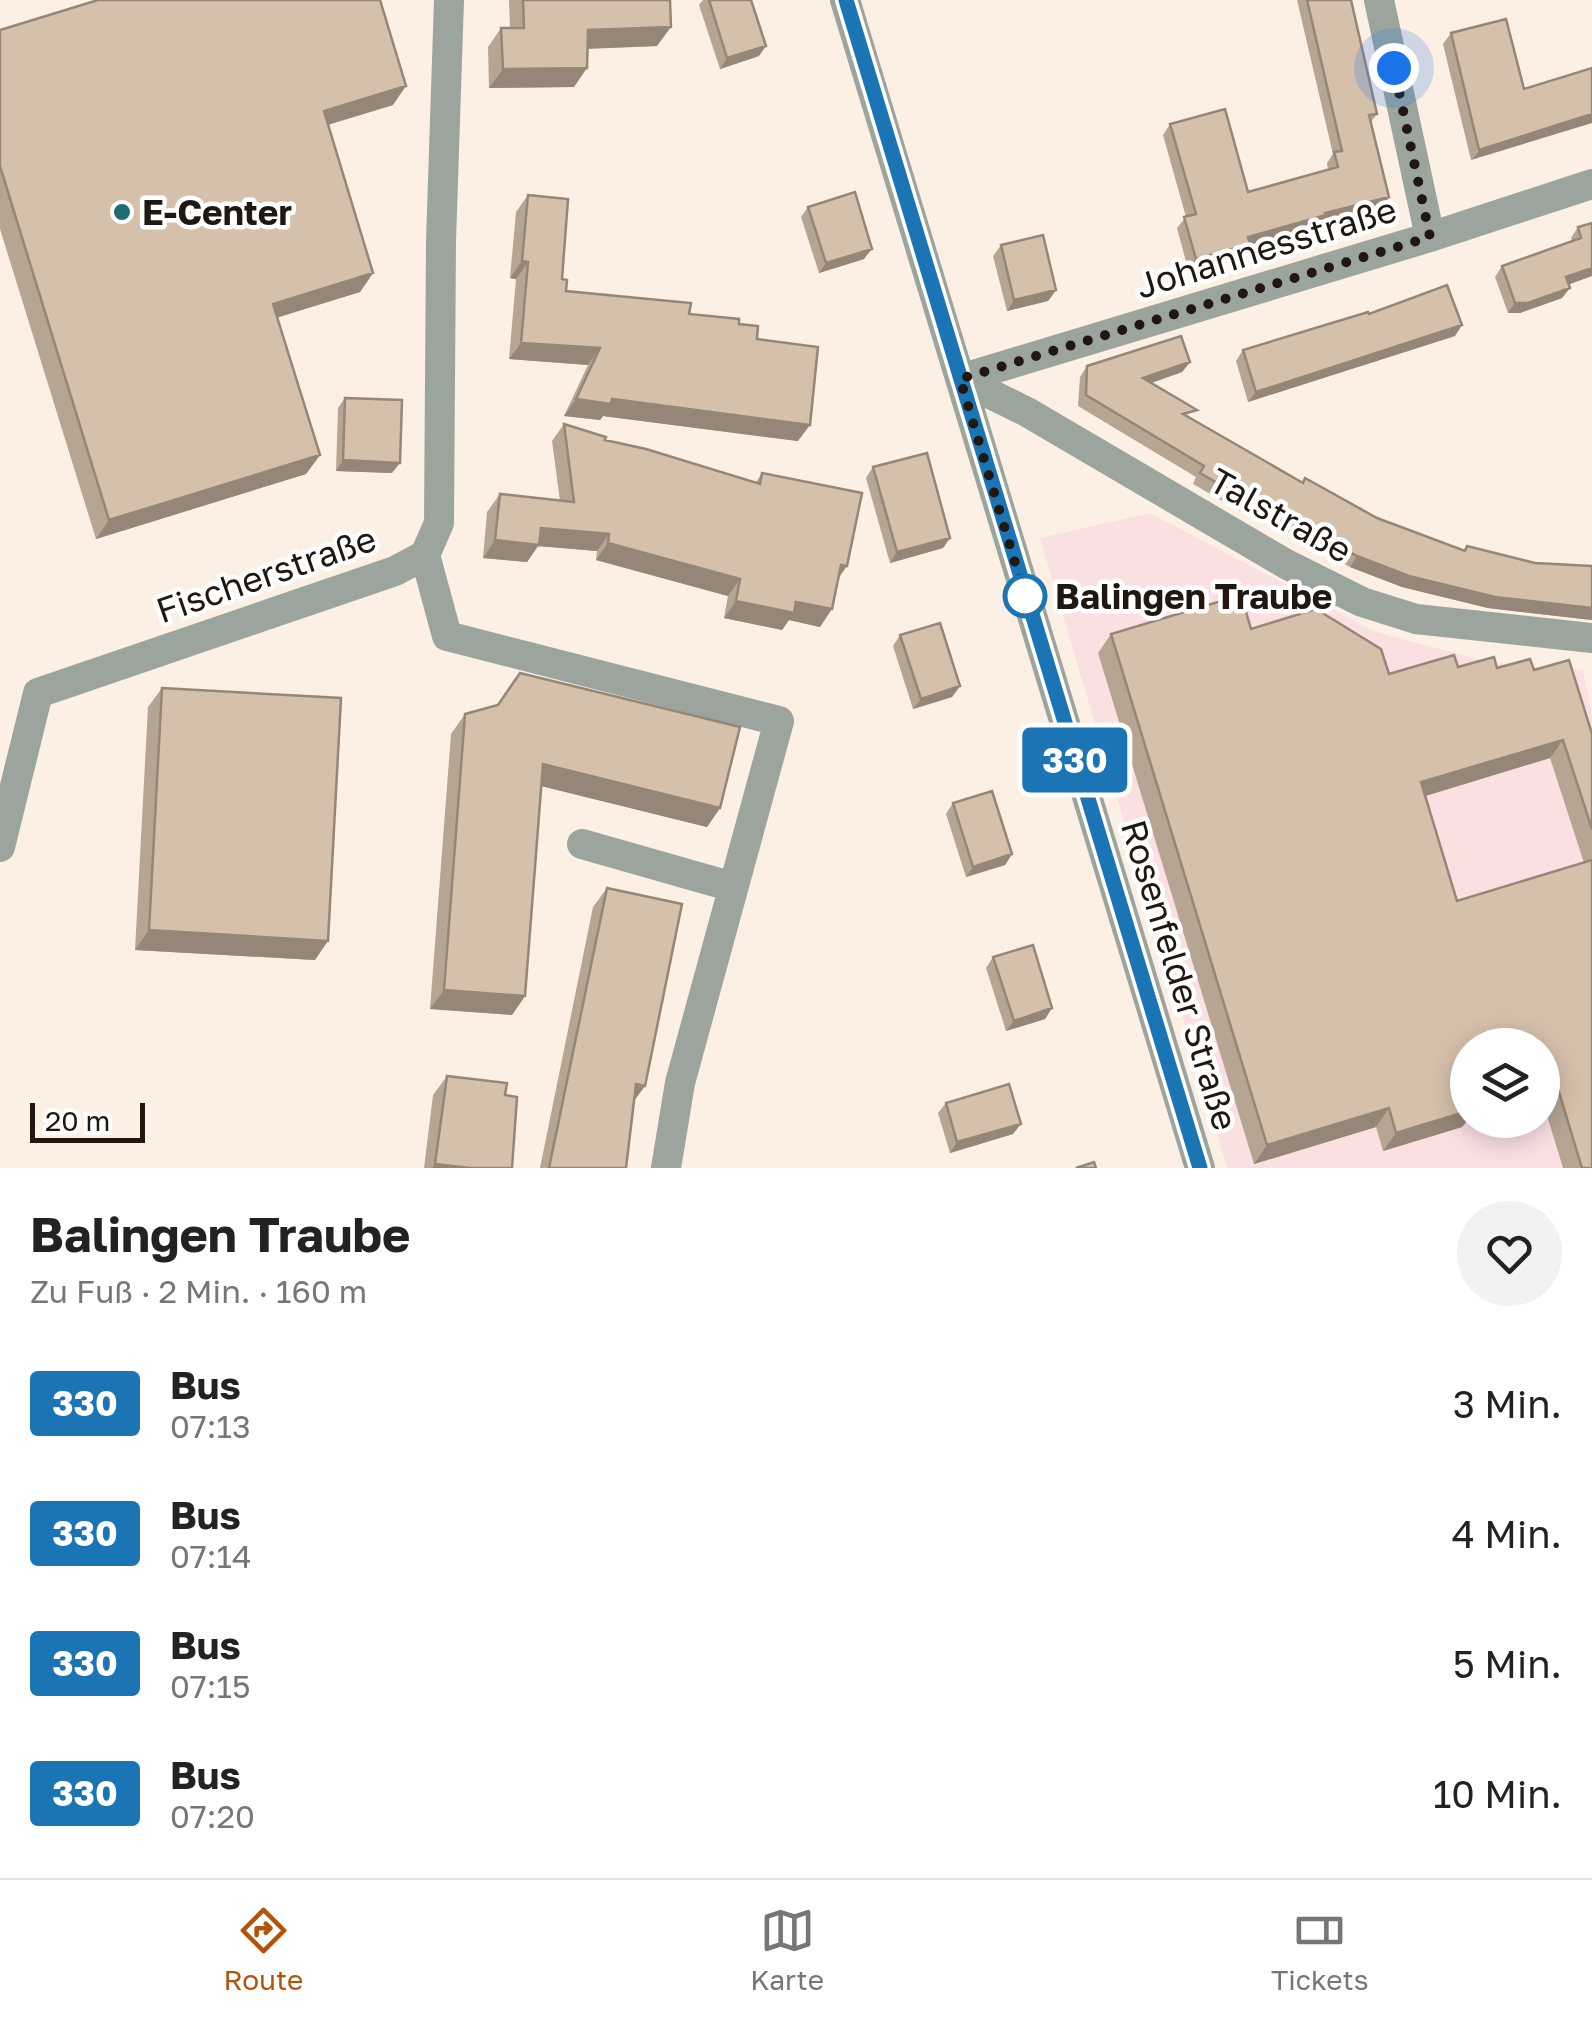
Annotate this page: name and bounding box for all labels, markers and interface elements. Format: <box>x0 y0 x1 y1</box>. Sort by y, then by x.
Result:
your location <box>1369 43 1419 93</box>
street label: Johannesstraße <box>1131 187 1401 307</box>
place label: E-Center <box>142 191 292 233</box>
marker: E-Center <box>111 201 133 223</box>
street label: Talstraße <box>1203 459 1359 571</box>
street label: Fischerstraße <box>151 517 381 631</box>
marker: Balingen Traube <box>1004 575 1046 617</box>
place label: Balingen Traube <box>1055 575 1332 617</box>
line badge: 330 <box>1018 728 1132 792</box>
text: 330 <box>1042 739 1108 781</box>
street label: Rosenfelder Straße <box>1113 815 1247 1135</box>
map controls <box>1450 1028 1560 1138</box>
button: layers <box>1450 1028 1560 1138</box>
scale bar <box>30 1098 145 1142</box>
text: 20 m <box>45 1104 110 1137</box>
button: heart <box>1457 1201 1562 1306</box>
text: Balingen Traube <box>30 1205 410 1263</box>
text: Zu Fuß · 2 Min. · 160 m <box>30 1272 367 1310</box>
text: Bus <box>170 1362 241 1407</box>
text: 3 Min. <box>1453 1381 1562 1426</box>
text: 330 <box>52 1382 118 1424</box>
text: 07:13 <box>170 1407 251 1445</box>
text: Bus <box>170 1492 241 1537</box>
text: 4 Min. <box>1452 1511 1562 1556</box>
text: 330 <box>52 1512 118 1554</box>
text: 07:14 <box>170 1537 251 1575</box>
text: Bus <box>170 1622 241 1667</box>
text: 5 Min. <box>1453 1641 1562 1686</box>
text: 330 <box>52 1642 118 1684</box>
text: 07:15 <box>170 1667 250 1705</box>
text: Bus <box>170 1752 241 1797</box>
text: 10 Min. <box>1433 1771 1562 1816</box>
text: 330 <box>52 1772 118 1814</box>
text: 07:20 <box>170 1797 255 1835</box>
tab: Route <box>223 1903 303 1996</box>
tab: Karte <box>750 1903 824 1996</box>
tab: Tickets <box>1271 1903 1369 1996</box>

